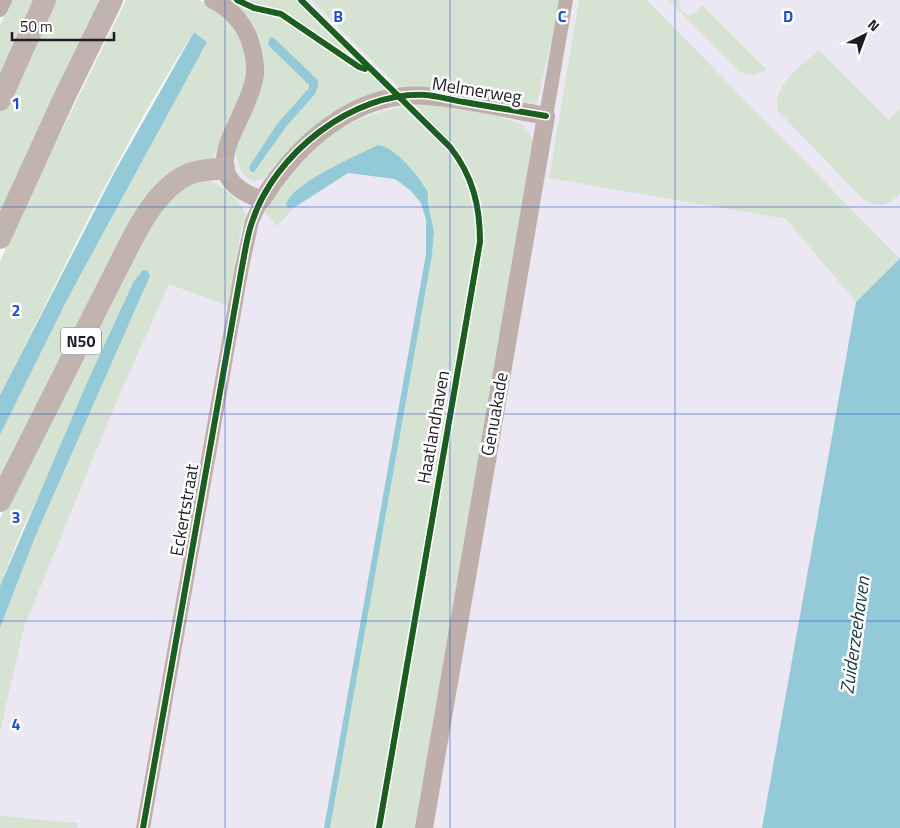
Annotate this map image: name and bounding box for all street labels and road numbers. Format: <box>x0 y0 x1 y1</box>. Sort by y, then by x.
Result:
street label: Melmerweg <box>430 70 524 110</box>
road number: N50 <box>61 328 101 354</box>
street label: Haatlandhaven <box>410 368 456 486</box>
street label: Genuakade <box>473 370 515 458</box>
street label: Eckertstraat <box>163 461 205 558</box>

